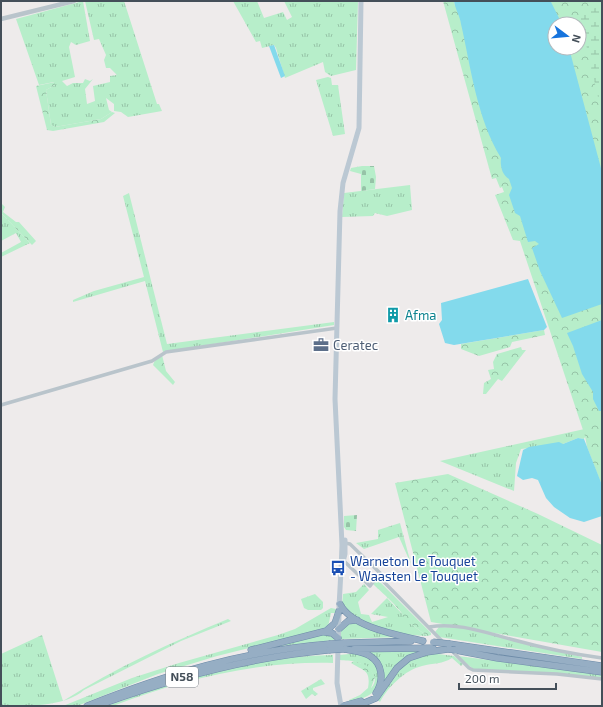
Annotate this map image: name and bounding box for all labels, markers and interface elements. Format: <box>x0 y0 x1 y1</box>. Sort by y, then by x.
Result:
north arrow <box>547 16 587 56</box>
text: N <box>570 33 584 45</box>
building icon: Afma <box>384 306 402 324</box>
place label: Afma <box>405 307 436 323</box>
office icon: Ceratec <box>312 336 330 354</box>
place label: Ceratec <box>333 337 378 353</box>
place label: Warneton Le Touquet - Waasten Le Touquet <box>350 553 478 584</box>
bus stop icon: Warneton Le Touquet - Waasten Le Touquet <box>329 559 347 577</box>
scale bar <box>459 665 556 691</box>
road number: N58 <box>166 667 198 687</box>
text: 200 m <box>465 671 499 685</box>

